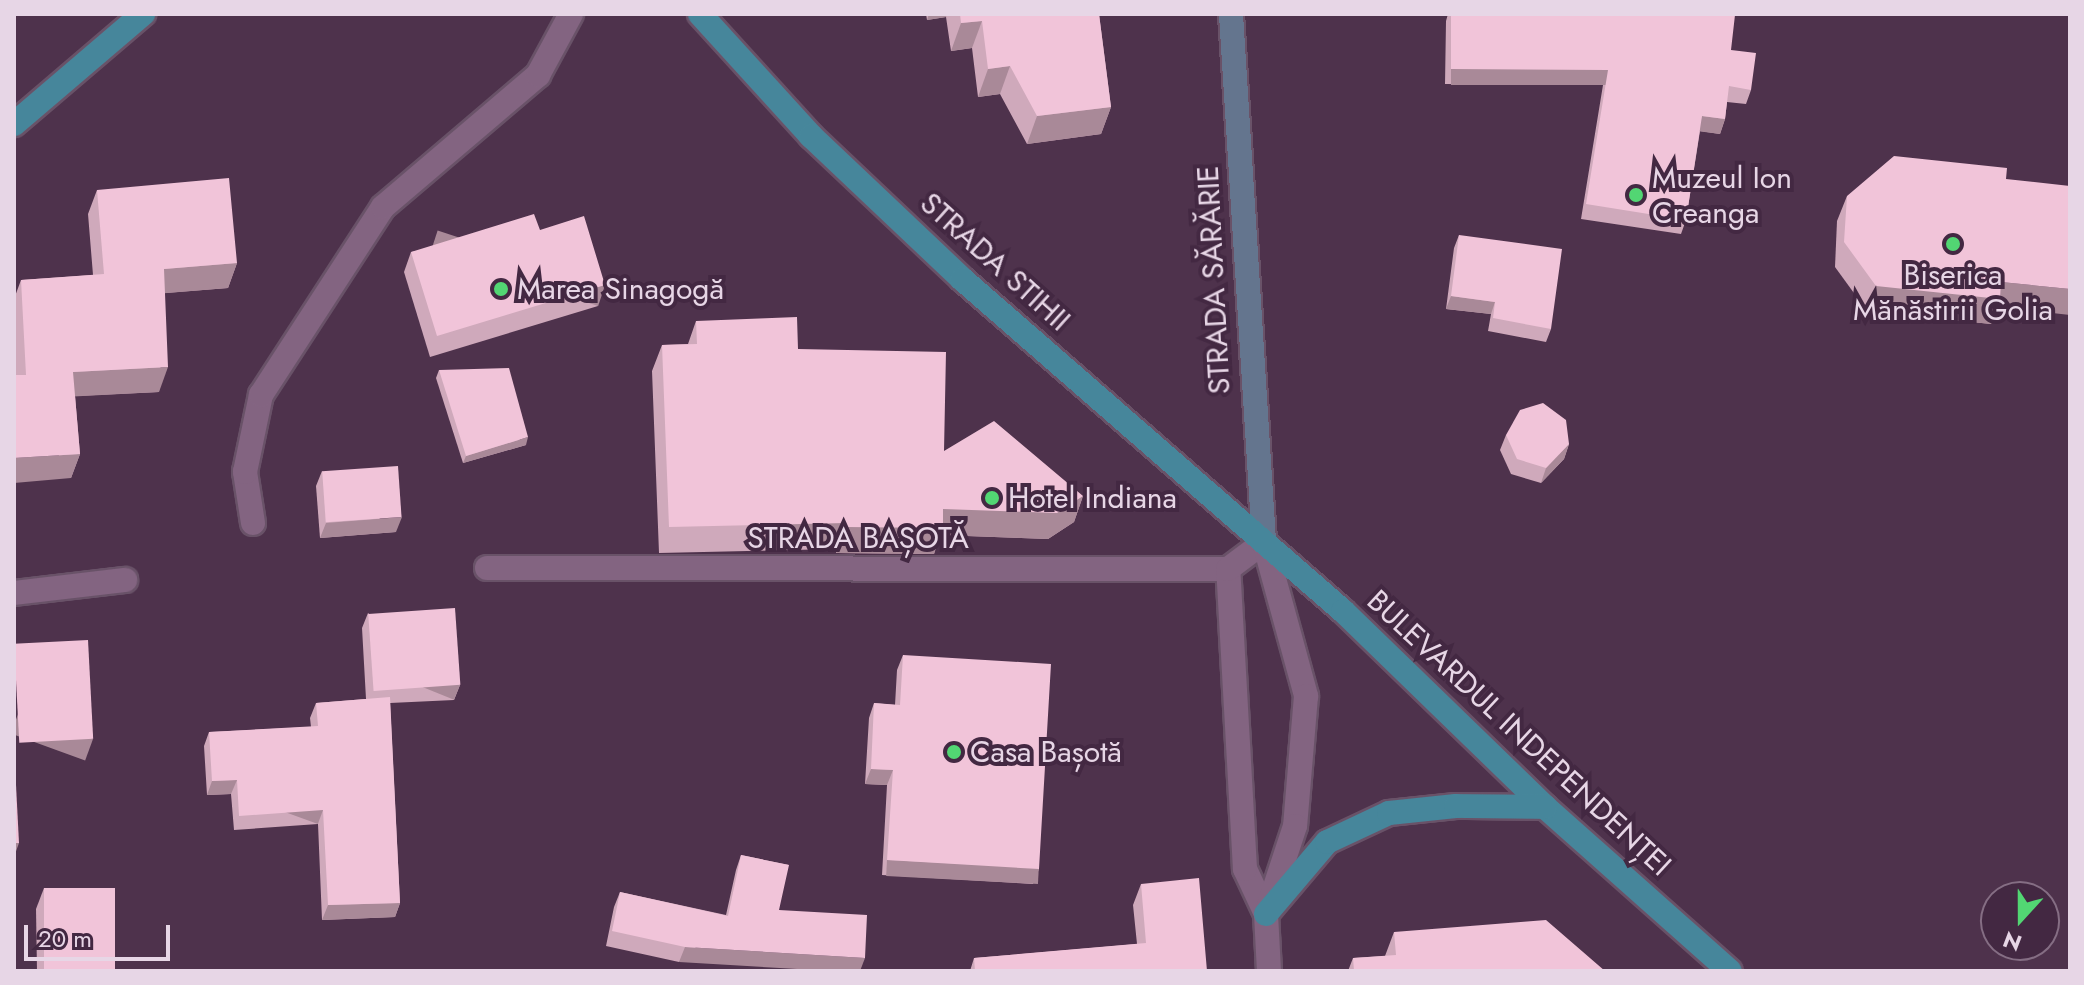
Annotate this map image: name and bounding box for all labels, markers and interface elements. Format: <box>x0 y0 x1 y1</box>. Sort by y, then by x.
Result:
place label: Muzeul Ion Creanga <box>1652 160 1792 230</box>
street label: STRADA SĂRĂRIE <box>1190 165 1238 395</box>
street label: STRADA STIHII <box>913 185 1077 339</box>
marker: Muzeul Ion Creanga <box>1627 186 1645 204</box>
marker: Biserica Mănăstirii Golia <box>1944 235 1962 253</box>
place label: Biserica Mănăstirii Golia <box>1853 257 2053 328</box>
place label: Marea Sinagogă <box>517 271 724 307</box>
marker: Marea Sinagogă <box>492 280 510 298</box>
place label: Hotel Indiana <box>1008 480 1177 516</box>
marker: Hotel Indiana <box>983 489 1001 507</box>
street label: STRADA BAȘOTĂ <box>747 520 969 556</box>
street label: BULEVARDUL INDEPENDENȚEI <box>1360 583 1678 883</box>
place label: Casa Bașotă <box>970 734 1122 770</box>
marker: Casa Bașotă <box>945 743 963 761</box>
north arrow <box>1980 881 2060 961</box>
scale bar <box>28 909 174 959</box>
text: 20 m <box>38 921 92 956</box>
text: N <box>1998 923 2026 960</box>

